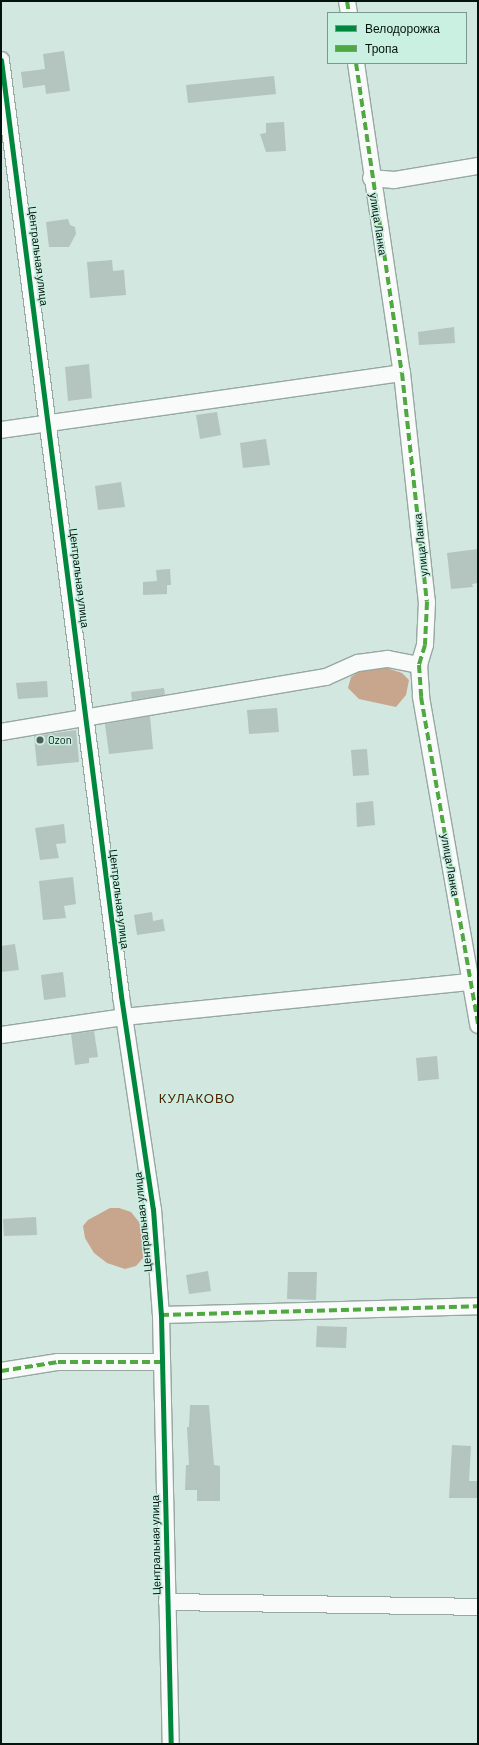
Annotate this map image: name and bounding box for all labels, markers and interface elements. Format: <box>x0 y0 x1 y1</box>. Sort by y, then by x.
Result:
legend <box>327 12 467 64</box>
text: Велодорожка <box>365 21 440 35</box>
text: Тропа <box>365 41 398 55</box>
street label: улица Ланка <box>367 192 389 256</box>
street label: Центральная улица <box>25 205 51 307</box>
street label: улица Ланка <box>411 513 431 577</box>
street label: Центральная улица <box>66 527 92 629</box>
place label: Ozon <box>48 733 72 747</box>
marker: Ozon <box>35 735 45 745</box>
street label: улица Ланка <box>438 833 462 897</box>
street label: Центральная улица <box>106 848 132 950</box>
district label: КУЛАКОВО <box>159 1090 235 1106</box>
street label: Центральная улица <box>131 1171 155 1273</box>
street label: Центральная улица <box>149 1495 163 1595</box>

